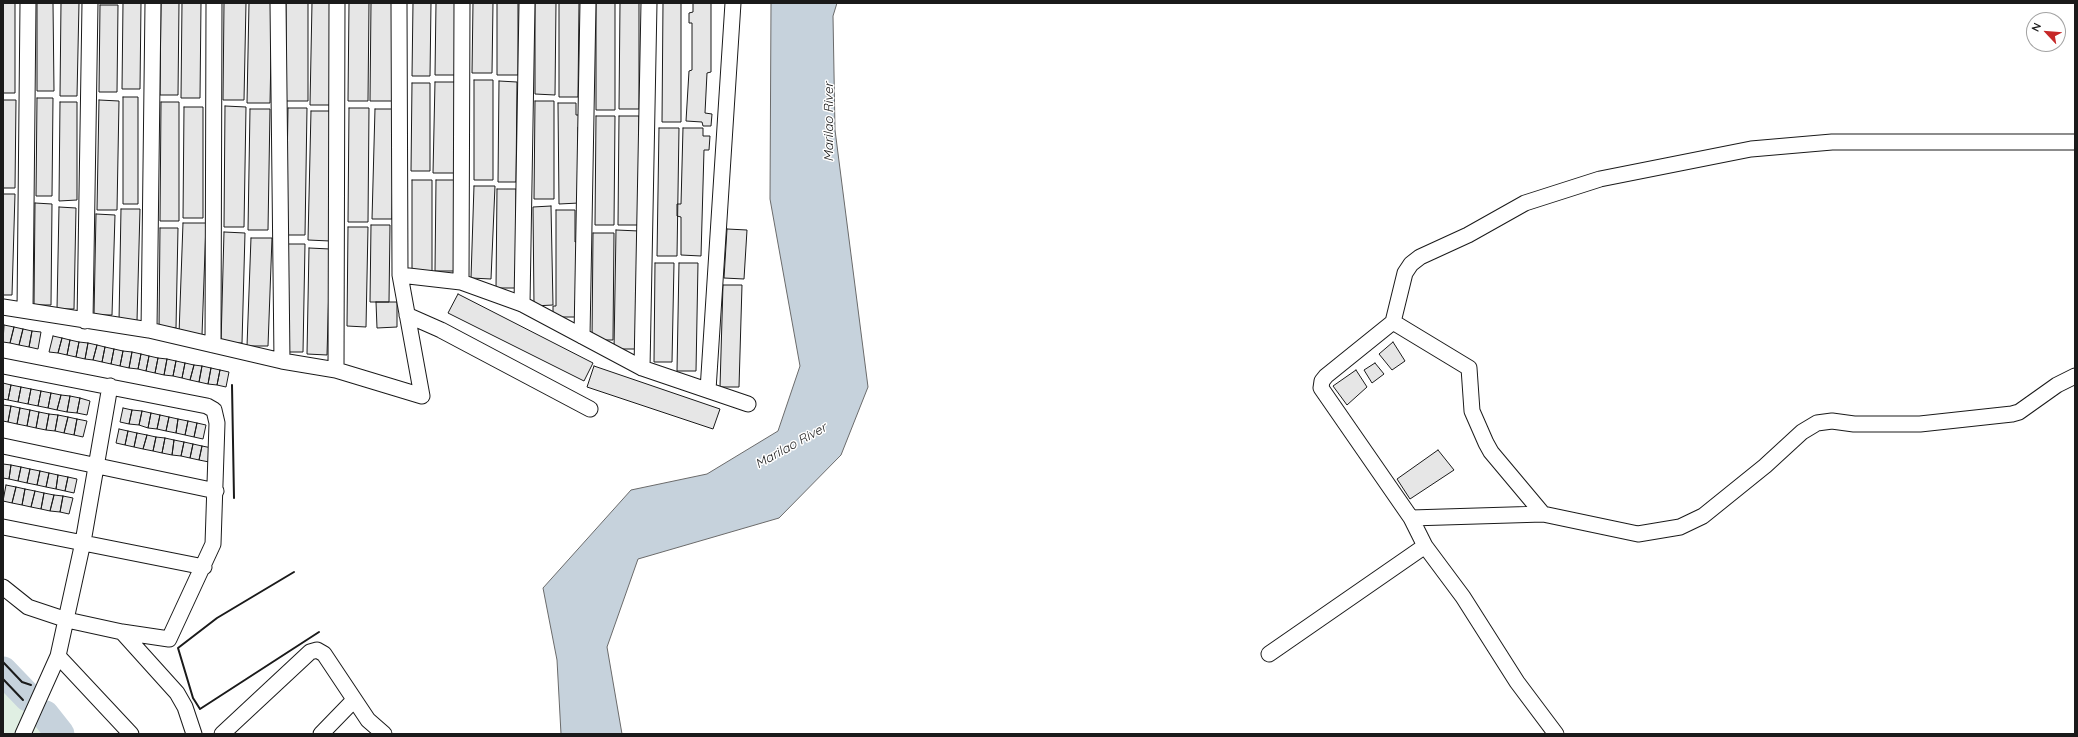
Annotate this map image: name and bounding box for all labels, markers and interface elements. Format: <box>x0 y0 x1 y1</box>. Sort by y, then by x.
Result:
north arrow <box>2026 12 2066 52</box>
text: N <box>2028 20 2044 34</box>
water label: Marilao River <box>821 82 837 162</box>
water label: Marilao River <box>753 420 829 472</box>

